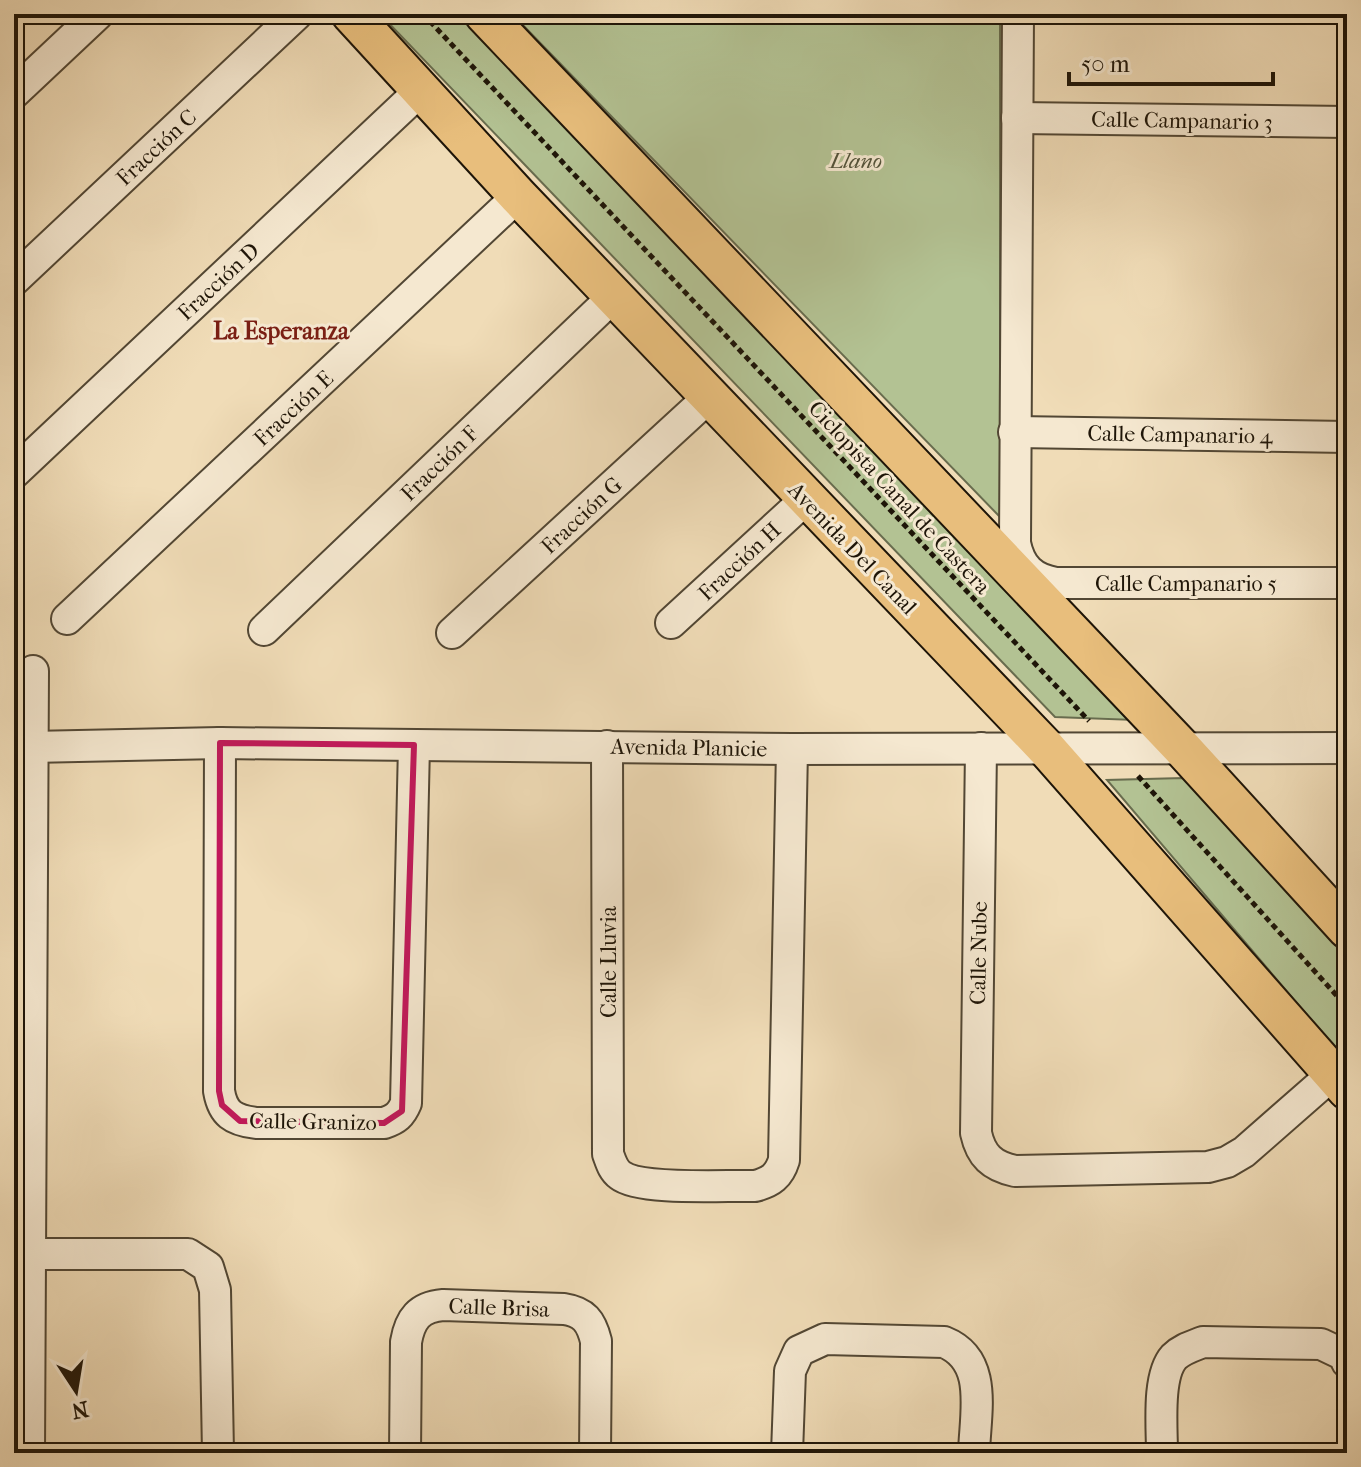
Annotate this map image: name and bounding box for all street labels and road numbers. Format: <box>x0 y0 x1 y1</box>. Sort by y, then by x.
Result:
street label: Fracción C <box>111 104 202 191</box>
street label: Calle Campanario 3 <box>1091 106 1273 136</box>
street label: Fracción D <box>172 237 265 326</box>
street label: Fracción E <box>249 365 339 452</box>
street label: Ciclopista Canal de Castera <box>803 396 996 600</box>
street label: Fracción F <box>396 420 484 507</box>
street label: Calle Campanario 4 <box>1087 420 1274 450</box>
street label: Fracción G <box>536 472 628 560</box>
street label: Avenida Del Canal <box>782 476 922 620</box>
street label: Fracción H <box>693 517 786 606</box>
street label: Calle Campanario 5 <box>1095 571 1277 597</box>
street label: Avenida Planicie <box>609 734 768 762</box>
street label: Calle Nube <box>965 901 993 1005</box>
street label: Calle Lluvia <box>596 905 622 1018</box>
street label: Calle Granizo <box>249 1108 377 1136</box>
street label: Calle Brisa <box>448 1293 551 1323</box>

